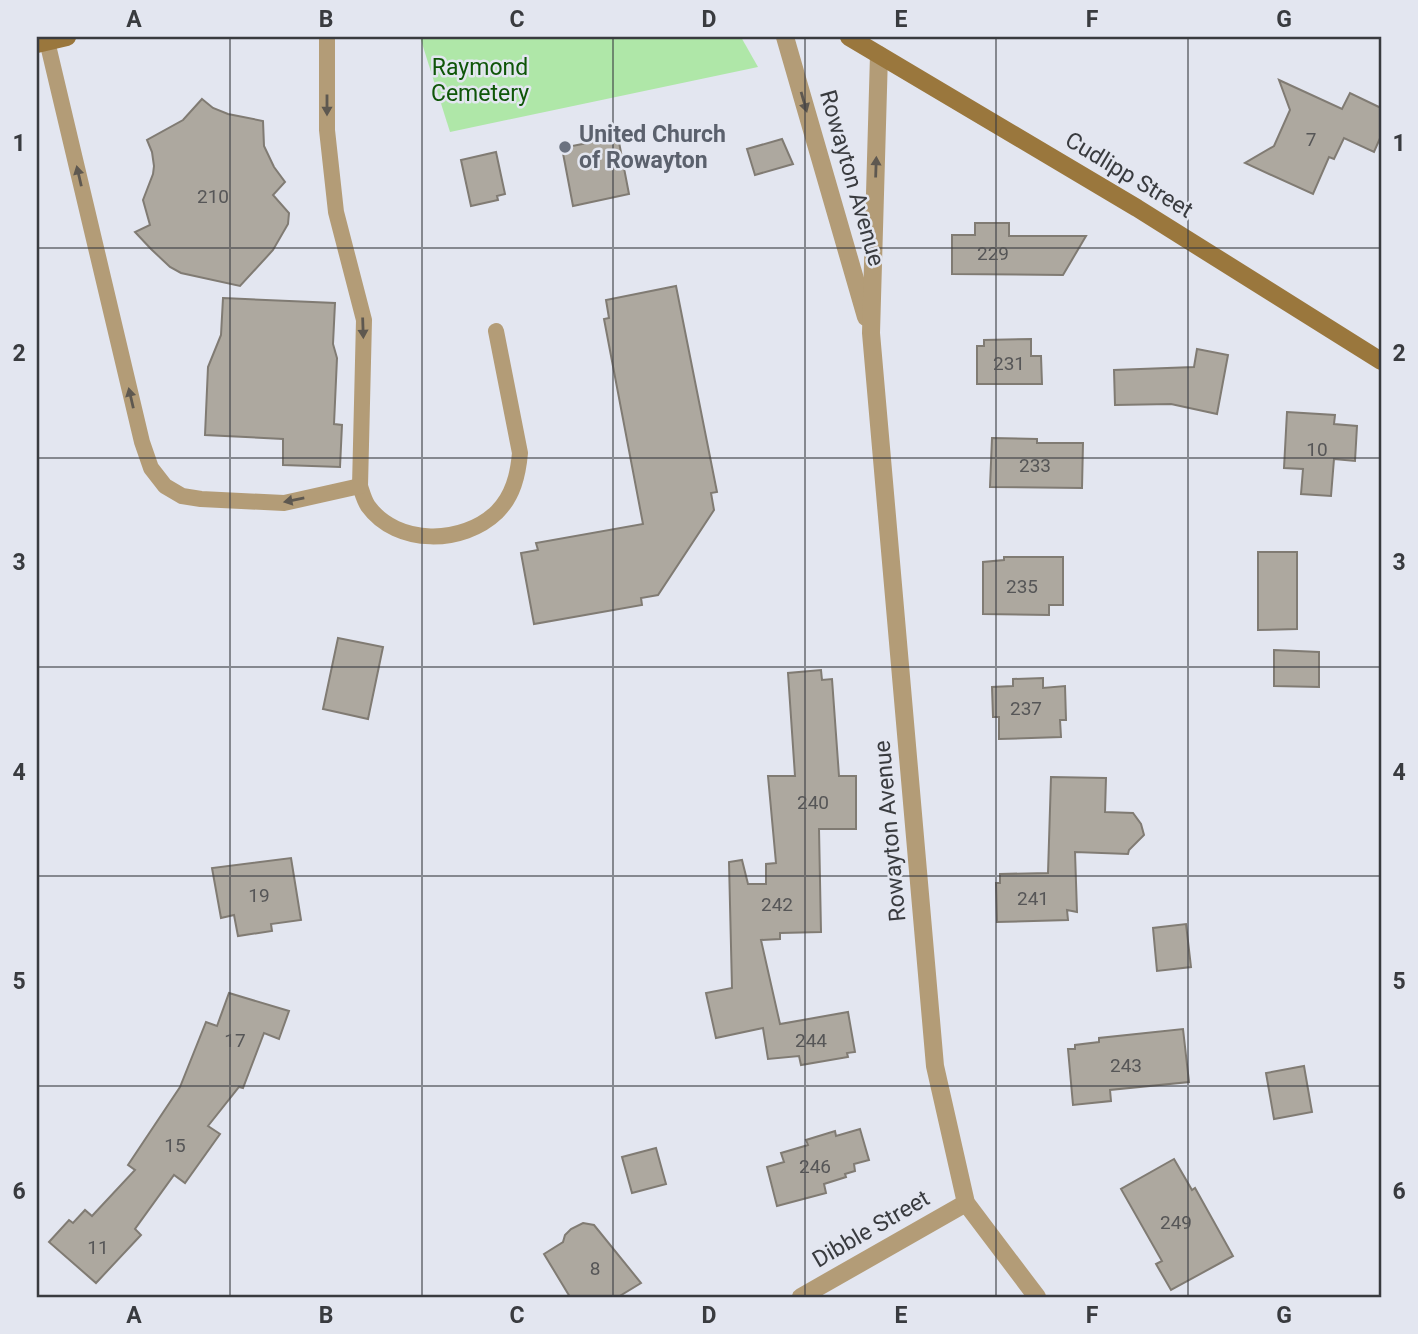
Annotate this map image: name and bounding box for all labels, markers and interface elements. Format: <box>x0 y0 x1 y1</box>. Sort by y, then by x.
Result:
text: A <box>126 6 142 33</box>
text: B <box>319 6 333 33</box>
text: C <box>509 6 525 33</box>
text: D <box>702 6 716 33</box>
text: E <box>895 6 908 33</box>
text: F <box>1086 6 1099 33</box>
text: G <box>1276 6 1292 33</box>
park label: Raymond Cemetery <box>431 54 529 107</box>
street label: Rowayton Avenue <box>814 87 890 269</box>
one-way arrow <box>800 92 810 113</box>
one-way arrow <box>321 94 333 116</box>
place label: United Church of Rowayton <box>579 121 726 174</box>
street label: Cudlipp Street <box>1060 126 1198 224</box>
house number: 7 <box>1306 128 1316 151</box>
text: 1 <box>12 130 26 157</box>
text: 1 <box>1392 130 1406 157</box>
marker: United Church of Rowayton <box>557 139 573 155</box>
one-way arrow <box>870 156 882 178</box>
one-way arrow <box>73 165 84 187</box>
house number: 210 <box>197 185 229 208</box>
house number: 229 <box>977 242 1009 265</box>
one-way arrow <box>358 318 369 340</box>
text: 2 <box>12 340 26 367</box>
text: 2 <box>1392 340 1406 367</box>
house number: 231 <box>993 352 1025 375</box>
one-way arrow <box>125 387 136 409</box>
house number: 10 <box>1306 438 1328 461</box>
house number: 233 <box>1019 454 1051 477</box>
one-way arrow <box>283 495 305 506</box>
text: 3 <box>12 549 26 576</box>
text: 3 <box>1392 549 1406 576</box>
house number: 235 <box>1006 575 1038 598</box>
house number: 237 <box>1010 697 1042 720</box>
street label: Rowayton Avenue <box>869 739 911 923</box>
text: 4 <box>12 759 26 786</box>
text: 4 <box>1392 759 1406 786</box>
house number: 240 <box>797 791 829 814</box>
house number: 19 <box>248 884 270 907</box>
house number: 241 <box>1017 887 1049 910</box>
house number: 242 <box>761 893 793 916</box>
text: 5 <box>12 968 26 995</box>
text: 5 <box>1392 968 1406 995</box>
house number: 17 <box>224 1029 246 1052</box>
house number: 244 <box>795 1029 827 1052</box>
house number: 243 <box>1110 1054 1142 1077</box>
house number: 15 <box>164 1134 186 1157</box>
house number: 246 <box>799 1155 831 1178</box>
text: 6 <box>12 1178 26 1205</box>
text: 6 <box>1392 1178 1406 1205</box>
street label: Dibble Street <box>808 1185 934 1273</box>
house number: 249 <box>1160 1211 1192 1234</box>
house number: 11 <box>87 1236 109 1259</box>
house number: 8 <box>590 1257 600 1280</box>
text: A <box>126 1302 142 1329</box>
text: B <box>319 1302 333 1329</box>
text: C <box>509 1302 525 1329</box>
text: D <box>702 1302 716 1329</box>
text: E <box>895 1302 908 1329</box>
text: F <box>1086 1302 1099 1329</box>
text: G <box>1276 1302 1292 1329</box>

